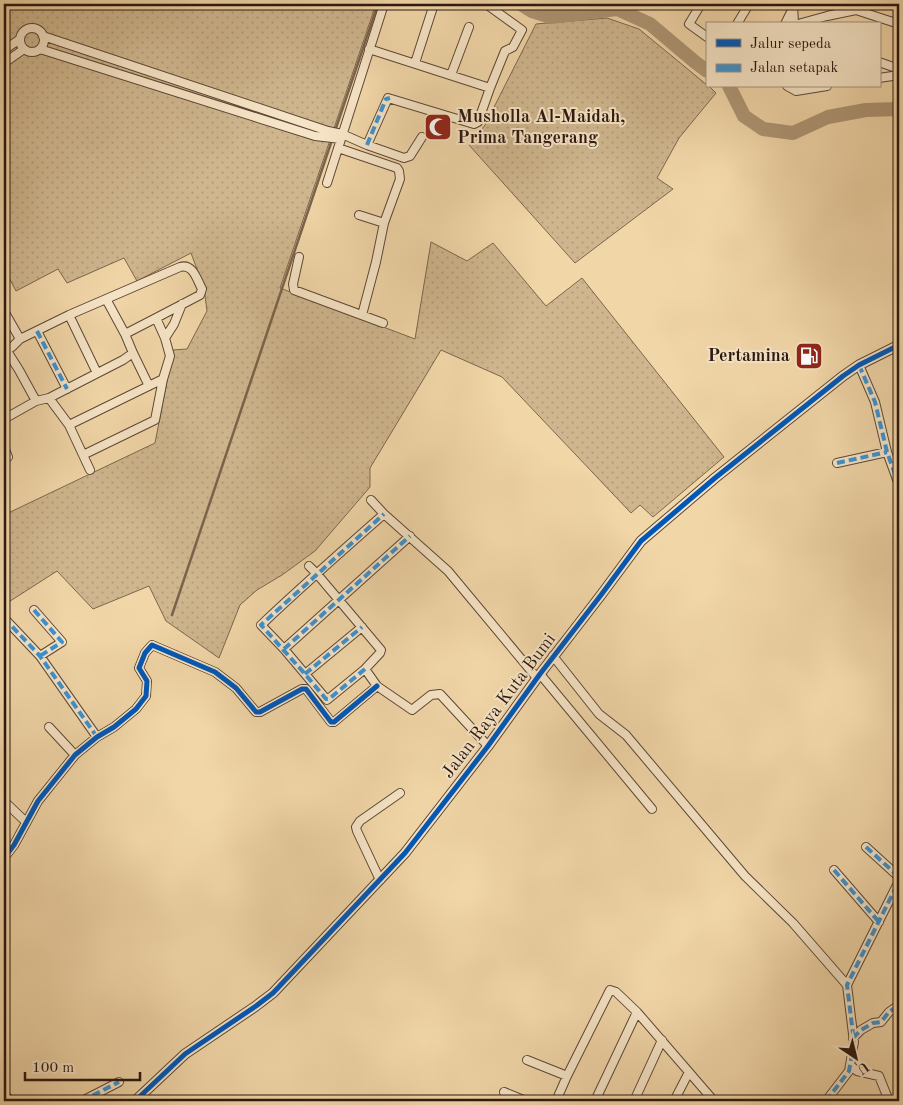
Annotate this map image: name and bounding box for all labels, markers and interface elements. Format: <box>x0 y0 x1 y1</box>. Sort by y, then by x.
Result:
legend <box>706 22 880 88</box>
text: Jalur sepeda <box>750 37 832 52</box>
text: Jalan setapak <box>750 61 839 76</box>
place label: Musholla Al-Maidah, Prima Tangerang <box>457 108 625 147</box>
mosque icon: Musholla Al-Maidah, Prima Tangerang <box>423 112 453 142</box>
fuel station icon: Pertamina <box>794 341 824 371</box>
place label: Pertamina <box>707 347 790 365</box>
street label: Jalan Raya Kuta Bumi <box>439 630 559 782</box>
north arrow <box>830 1032 880 1082</box>
scale bar <box>25 1050 140 1082</box>
text: U <box>854 1059 871 1077</box>
text: 100 m <box>32 1061 74 1076</box>

